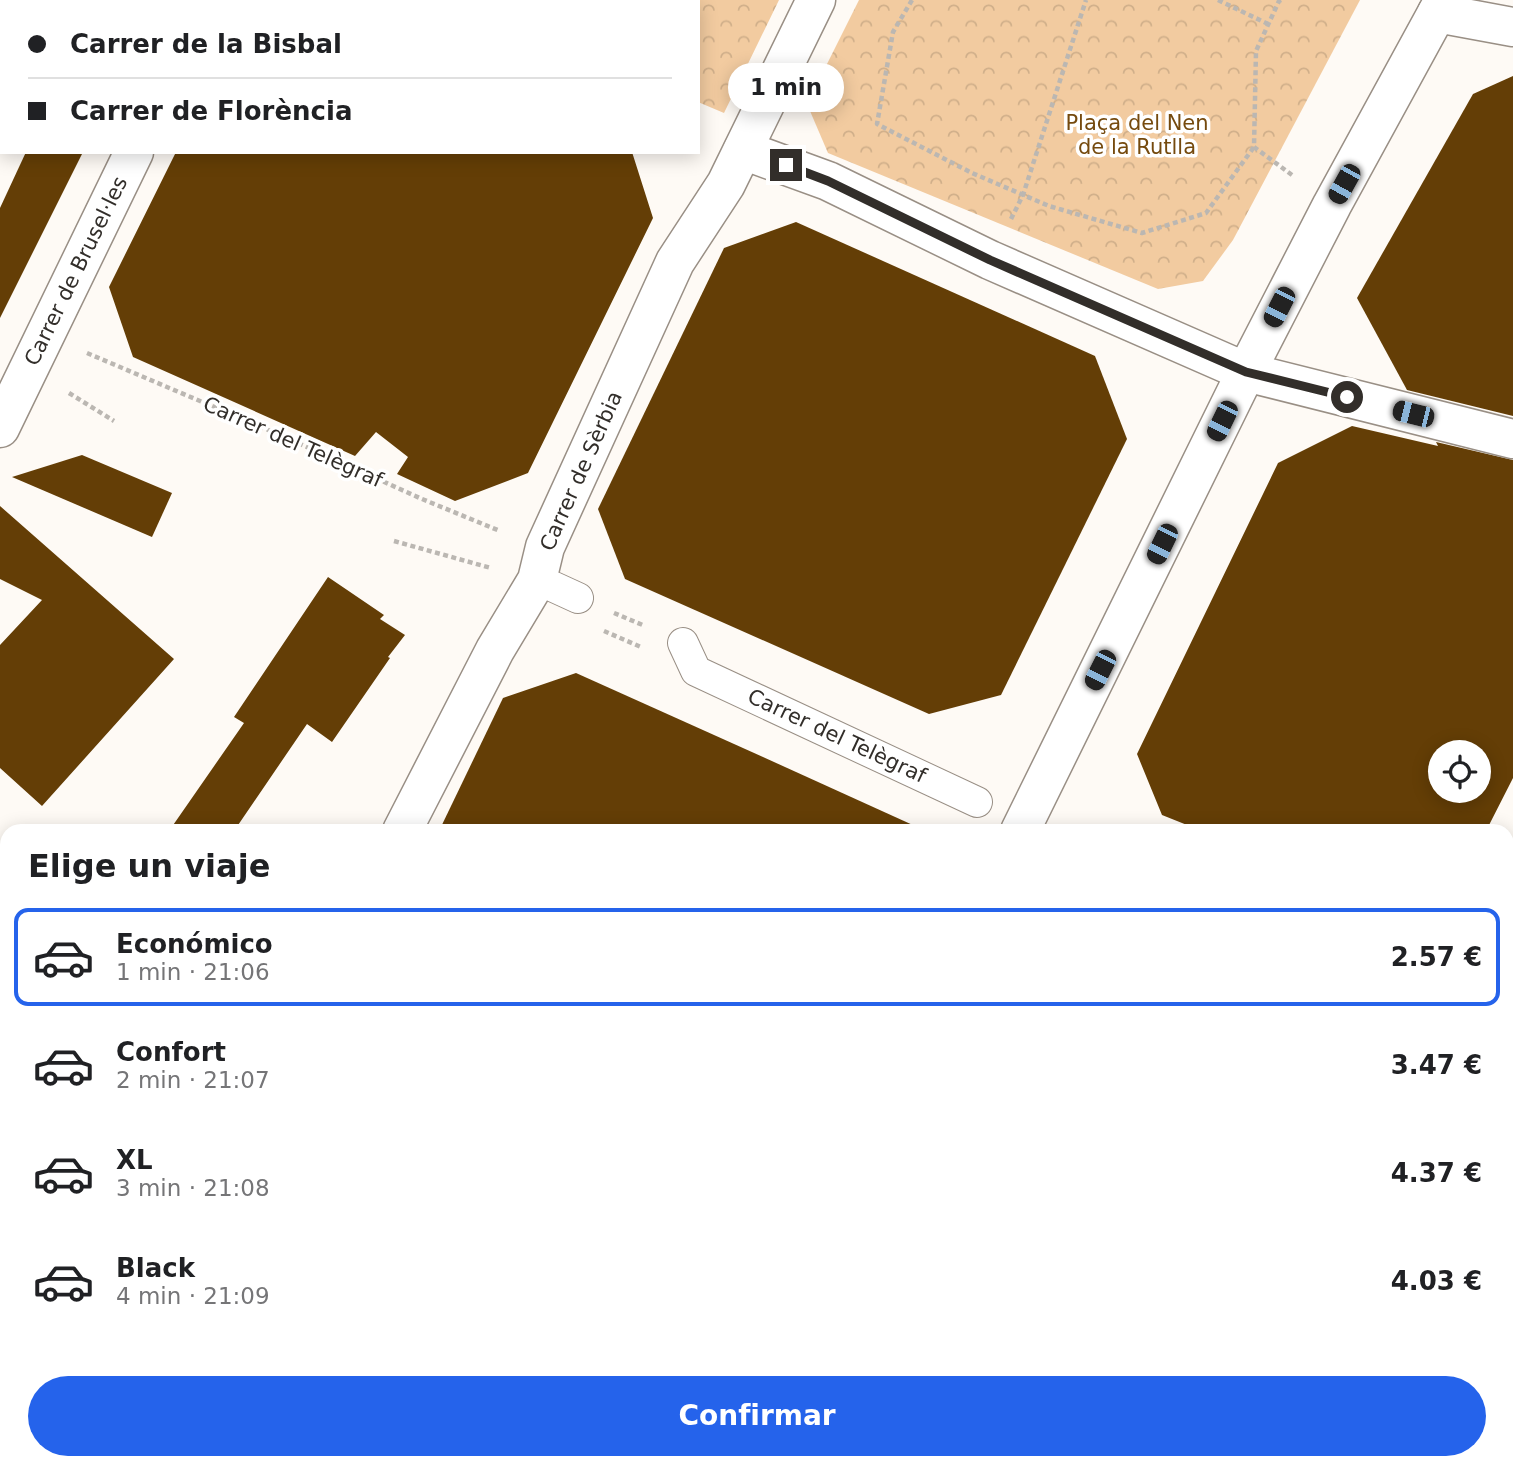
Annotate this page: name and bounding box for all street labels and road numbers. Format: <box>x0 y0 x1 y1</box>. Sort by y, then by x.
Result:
street label: Carrer de Brusel·les <box>20 172 132 370</box>
street label: Carrer de Sèrbia <box>535 388 627 554</box>
street label: Carrer del Telègraf <box>199 392 387 493</box>
street label: Carrer del Telègraf <box>744 684 931 788</box>

